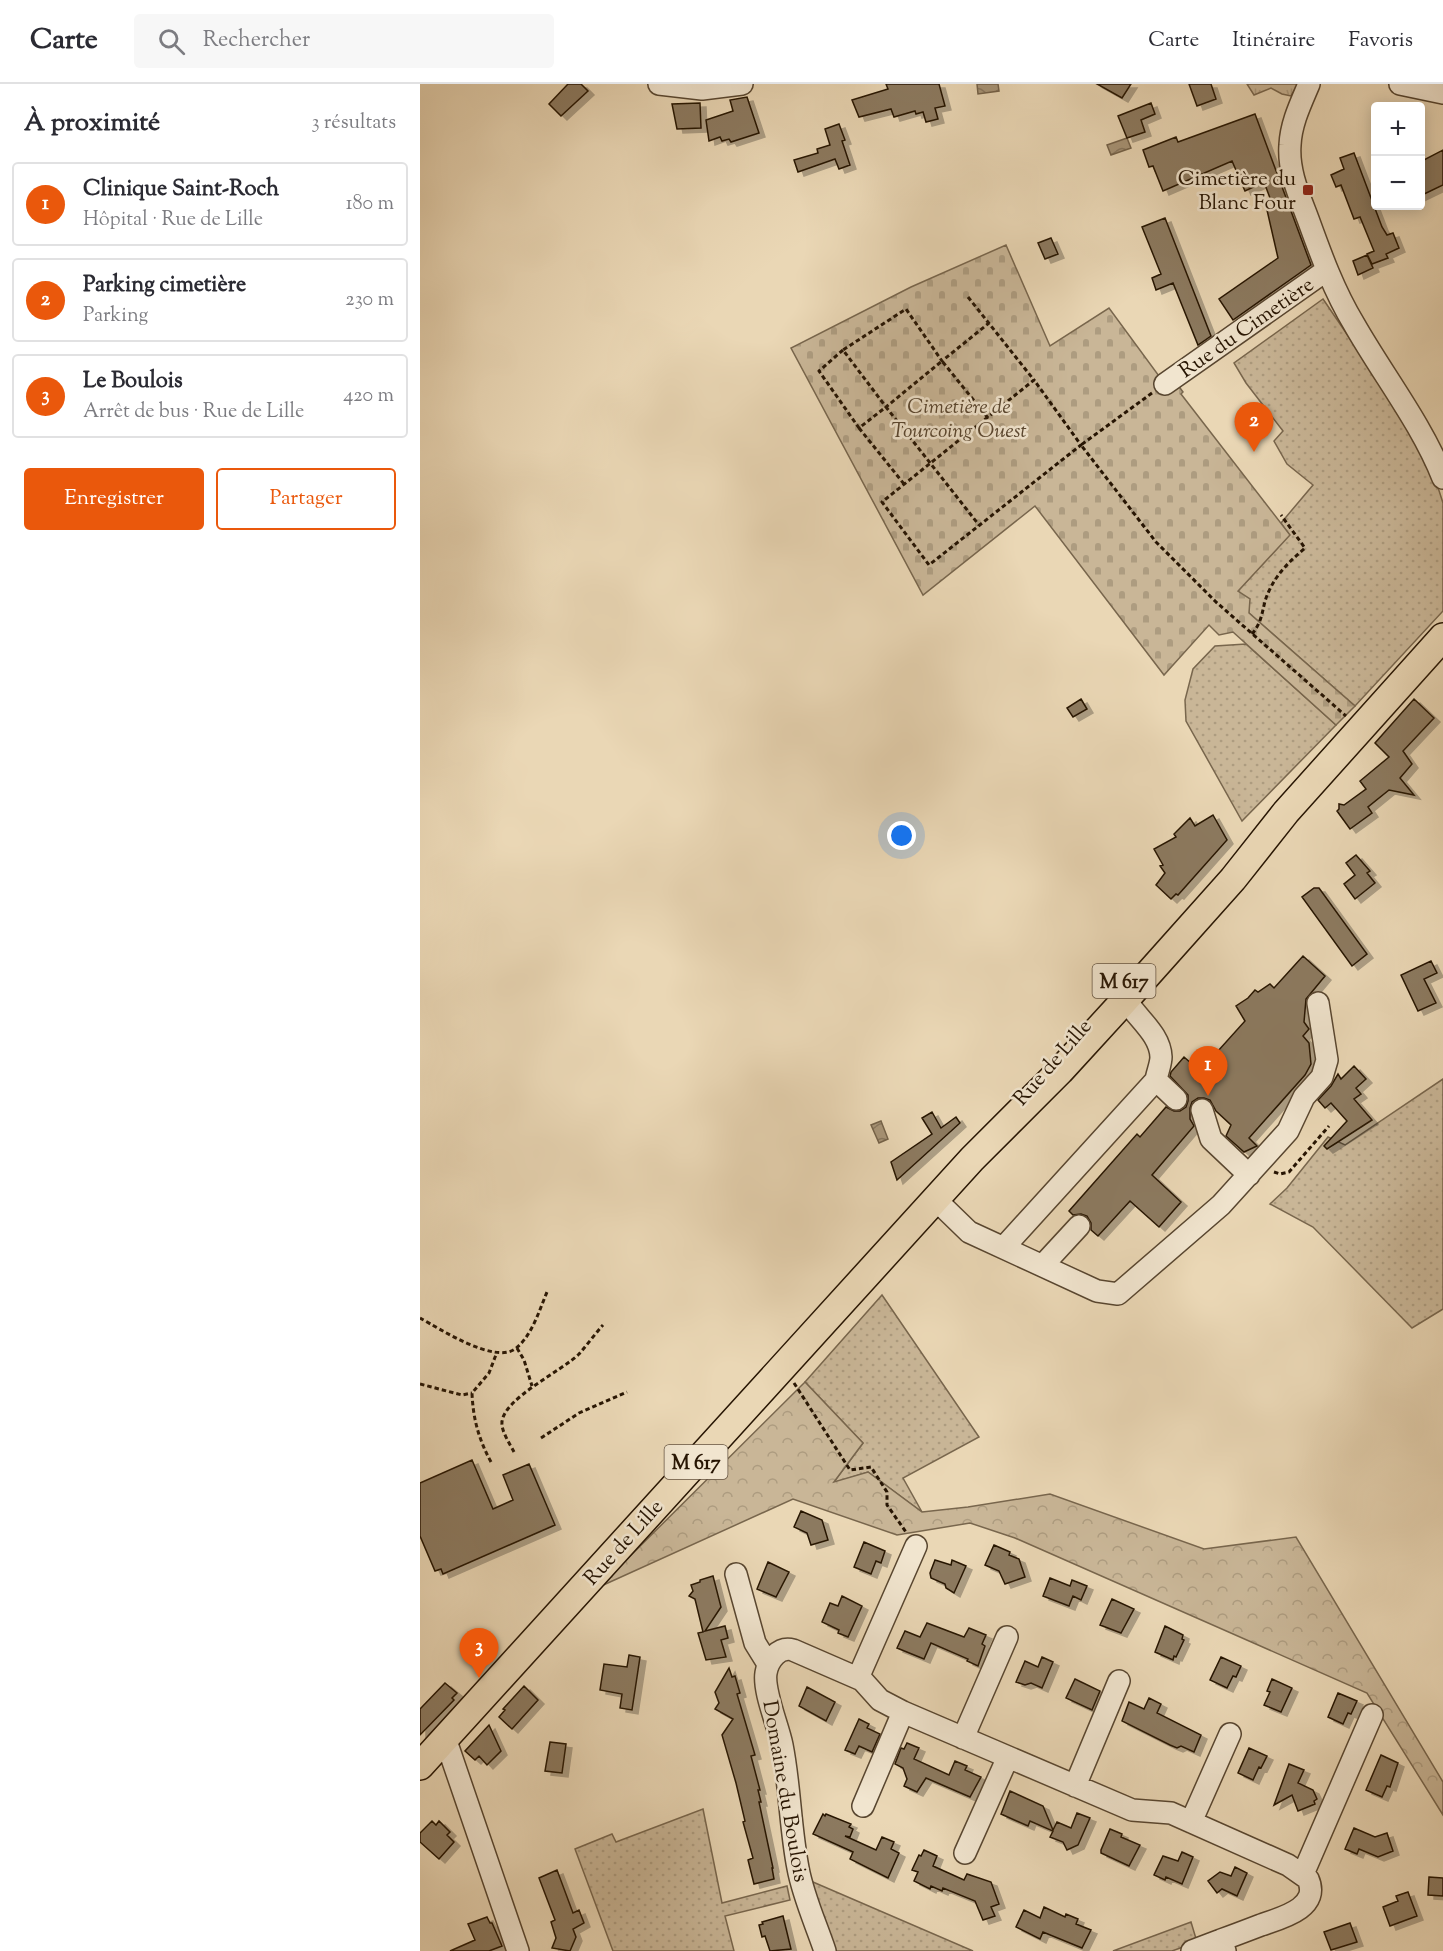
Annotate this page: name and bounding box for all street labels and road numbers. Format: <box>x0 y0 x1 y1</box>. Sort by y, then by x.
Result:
street label: Rue du Cimetière <box>1173 271 1321 387</box>
road number: M 617 <box>1092 964 1156 998</box>
street label: Rue de Lille <box>1007 1013 1100 1113</box>
road number: M 617 <box>664 1445 728 1479</box>
street label: Rue de Lille <box>578 1494 671 1593</box>
street label: Domaine du Boulois <box>753 1698 815 1885</box>

